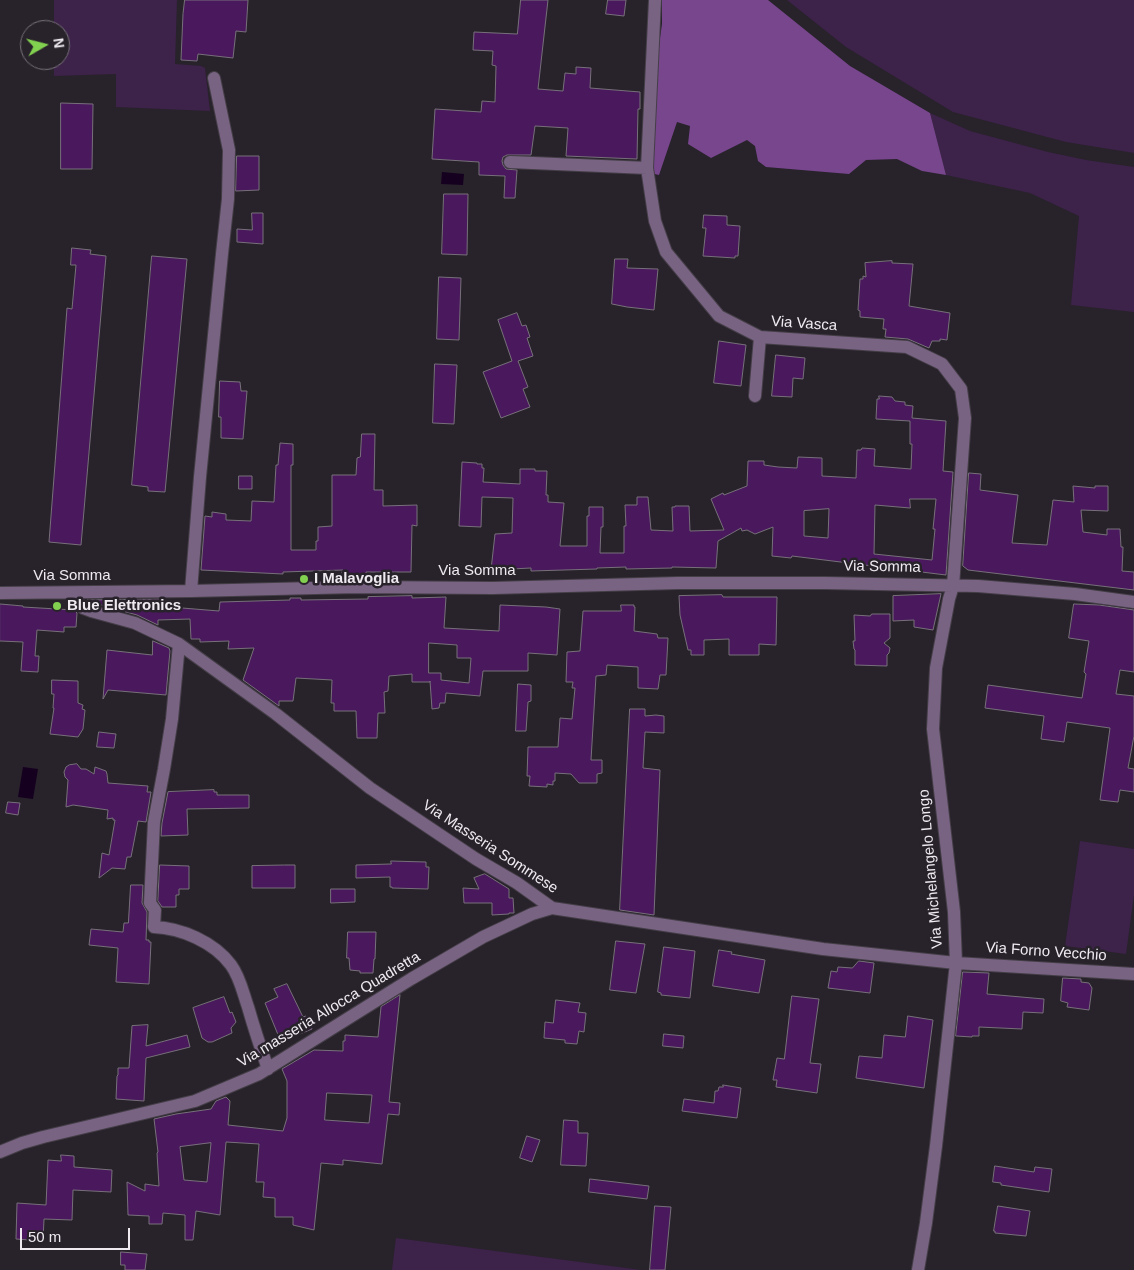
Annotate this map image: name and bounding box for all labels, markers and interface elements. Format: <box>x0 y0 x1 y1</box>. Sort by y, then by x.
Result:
north arrow <box>20 20 70 70</box>
text: N <box>50 37 67 49</box>
street label: Via Vasca <box>770 313 838 335</box>
street label: Via Somma <box>843 557 921 577</box>
street label: Via Somma <box>438 562 516 580</box>
street label: Via Somma <box>33 567 111 585</box>
place label: I Malavoglia <box>314 570 399 588</box>
marker: I Malavoglia <box>298 573 310 585</box>
place label: Blue Elettronics <box>67 597 181 615</box>
marker: Blue Elettronics <box>51 600 63 612</box>
street label: Via Michelangelo Longo <box>915 789 947 949</box>
street label: Via Masseria Sommese <box>419 796 561 898</box>
street label: Via Forno Vecchio <box>985 939 1107 965</box>
street label: Via masseria Allocca Quadretta <box>234 948 424 1072</box>
scale bar <box>22 1218 132 1250</box>
text: 50 m <box>28 1228 61 1245</box>

